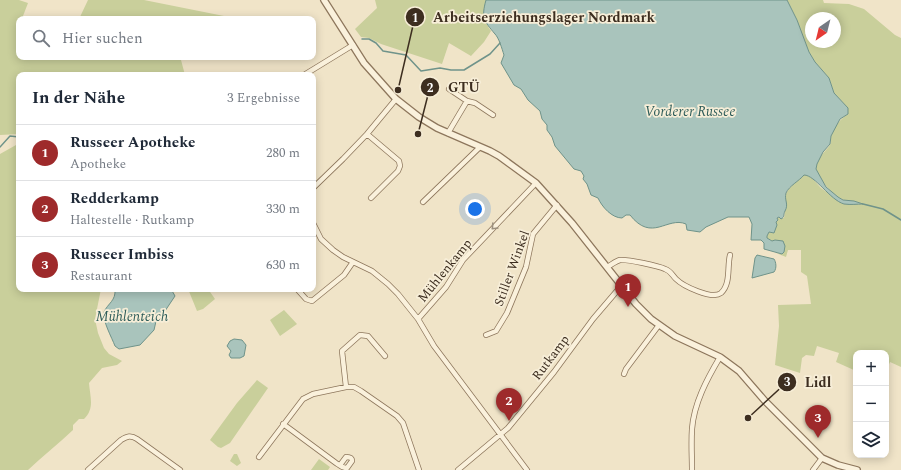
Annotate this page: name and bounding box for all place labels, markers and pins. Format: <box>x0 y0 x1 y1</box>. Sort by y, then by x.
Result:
callout: Arbeitserziehungslager Nordmark <box>405 4 663 30</box>
callout: GTÜ <box>420 74 488 100</box>
pin: 1 <box>615 274 641 307</box>
callout: Lidl <box>777 369 839 395</box>
pin: 2 <box>496 388 522 421</box>
pin: 3 <box>805 405 831 438</box>

